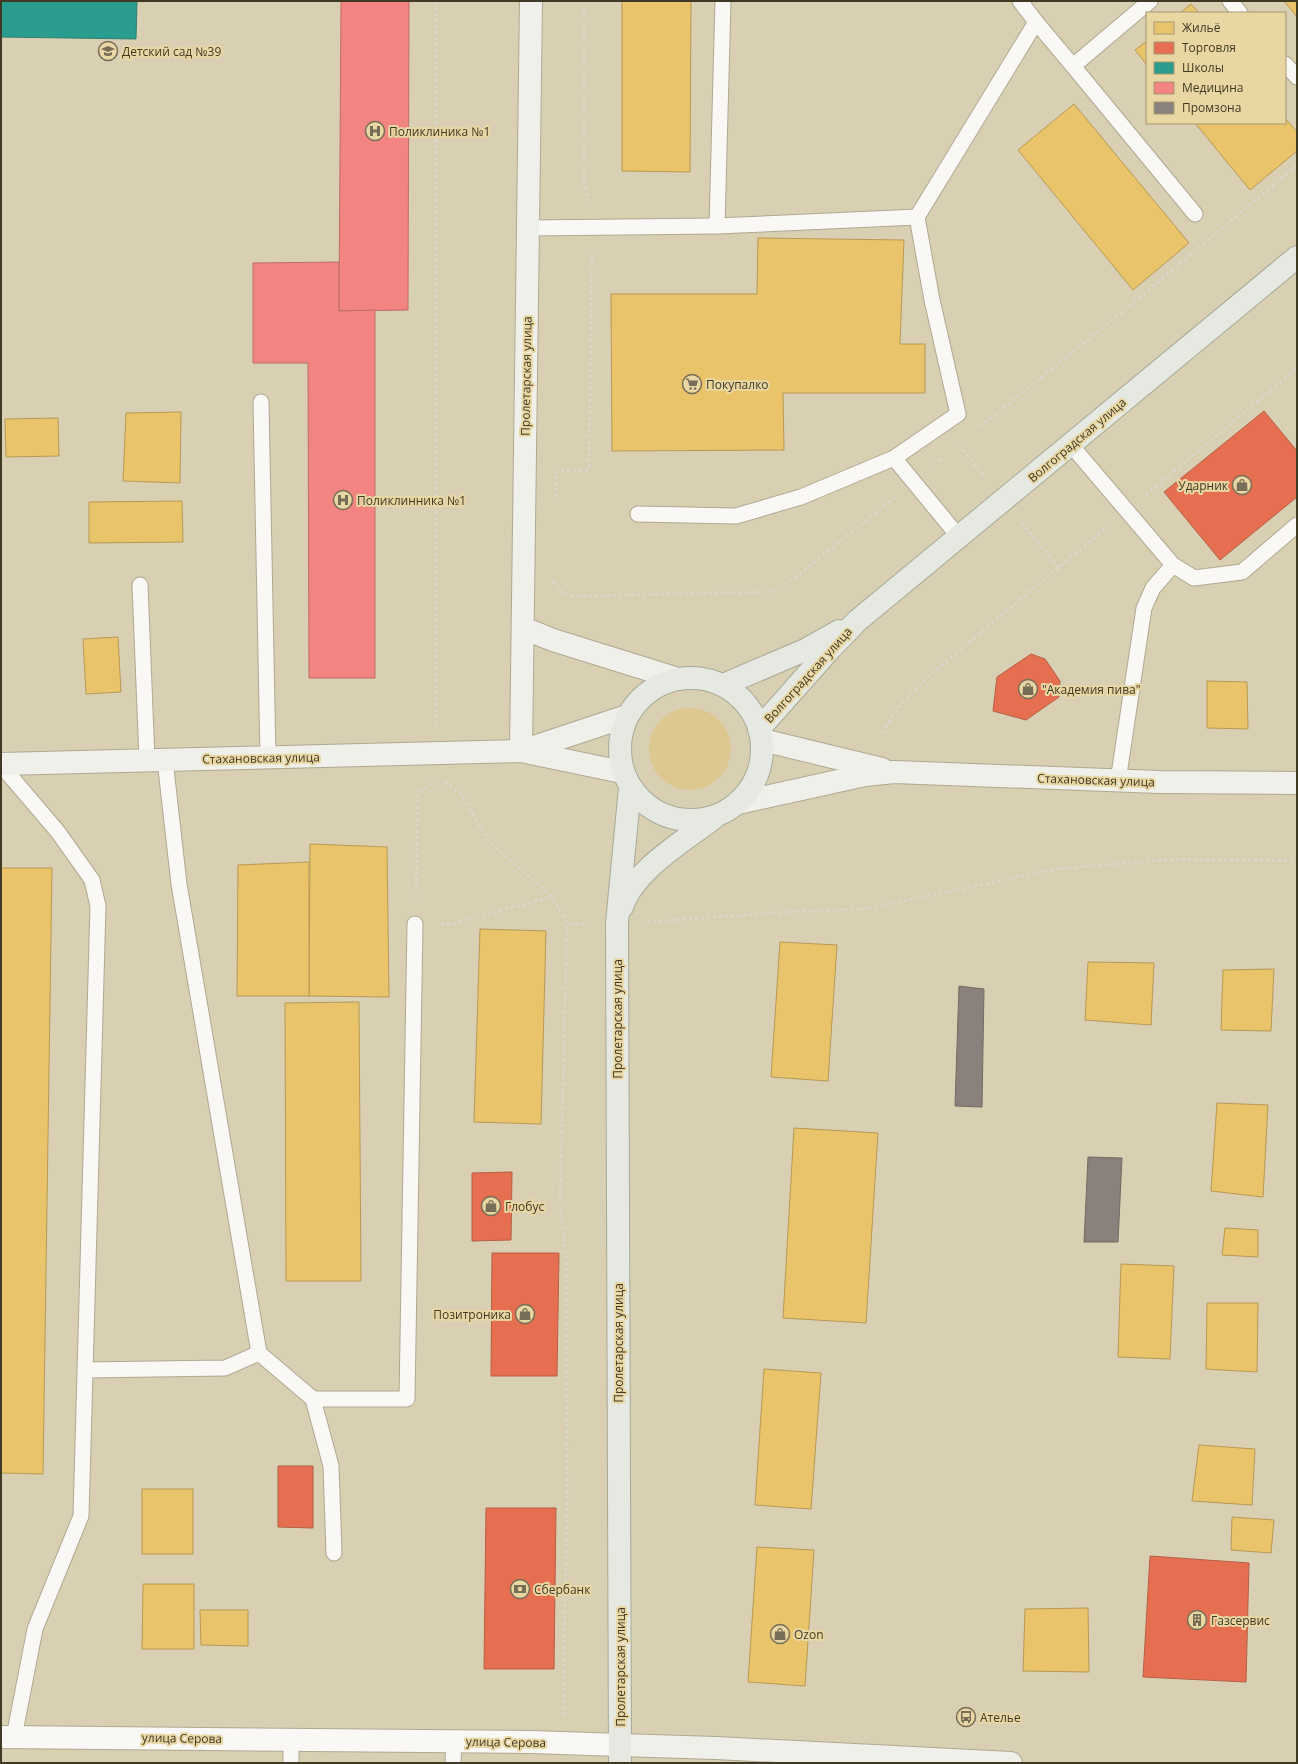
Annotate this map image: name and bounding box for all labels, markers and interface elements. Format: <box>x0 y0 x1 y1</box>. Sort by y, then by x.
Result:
legend <box>1146 12 1286 124</box>
text: Жильё <box>1182 19 1221 36</box>
text: Торговля <box>1182 39 1236 56</box>
school or university icon: Детский сад №39 <box>97 40 119 62</box>
place label: Детский сад №39 <box>122 43 221 60</box>
text: Школы <box>1182 59 1224 76</box>
text: Медицина <box>1182 79 1243 96</box>
text: Промзона <box>1182 99 1241 116</box>
hospital icon: Поликлиника №1 <box>364 120 386 142</box>
place label: Поликлиника №1 <box>389 123 490 140</box>
street label: Пролетарская улица <box>516 316 536 436</box>
supermarket icon: Покупалко <box>681 373 703 395</box>
place label: Покупалко <box>706 376 769 393</box>
street label: Волгоградская улица <box>1024 394 1130 486</box>
shop icon: Ударник <box>1231 474 1253 496</box>
place label: Ударник <box>1178 477 1229 494</box>
hospital icon: Поликлинника №1 <box>332 489 354 511</box>
place label: Поликлинника №1 <box>357 492 466 509</box>
street label: Волгоградская улица <box>760 623 856 727</box>
shop icon: "Академия пива" <box>1017 678 1039 700</box>
place label: "Академия пива" <box>1042 681 1140 698</box>
street label: Стахановская улица <box>202 748 320 768</box>
street label: Стахановская улица <box>1037 769 1155 791</box>
street label: Пролетарская улица <box>609 959 626 1079</box>
shop icon: Глобус <box>480 1195 502 1217</box>
place label: Глобус <box>505 1198 544 1215</box>
street label: Пролетарская улица <box>610 1283 627 1403</box>
shop icon: Позитроника <box>514 1303 536 1325</box>
place label: Позитроника <box>433 1306 511 1323</box>
bank icon: Сбербанк <box>509 1578 531 1600</box>
place label: Сбербанк <box>534 1581 591 1598</box>
street label: Пролетарская улица <box>612 1607 629 1727</box>
building icon: Газсервис <box>1186 1609 1208 1631</box>
place label: Газсервис <box>1211 1612 1270 1629</box>
shop icon: Ozon <box>769 1623 791 1645</box>
place label: Ozon <box>794 1626 824 1643</box>
bus stop icon: Ателье <box>955 1706 977 1728</box>
place label: Ателье <box>980 1709 1021 1726</box>
street label: улица Серова <box>142 1729 222 1747</box>
street label: улица Серова <box>466 1733 546 1751</box>

